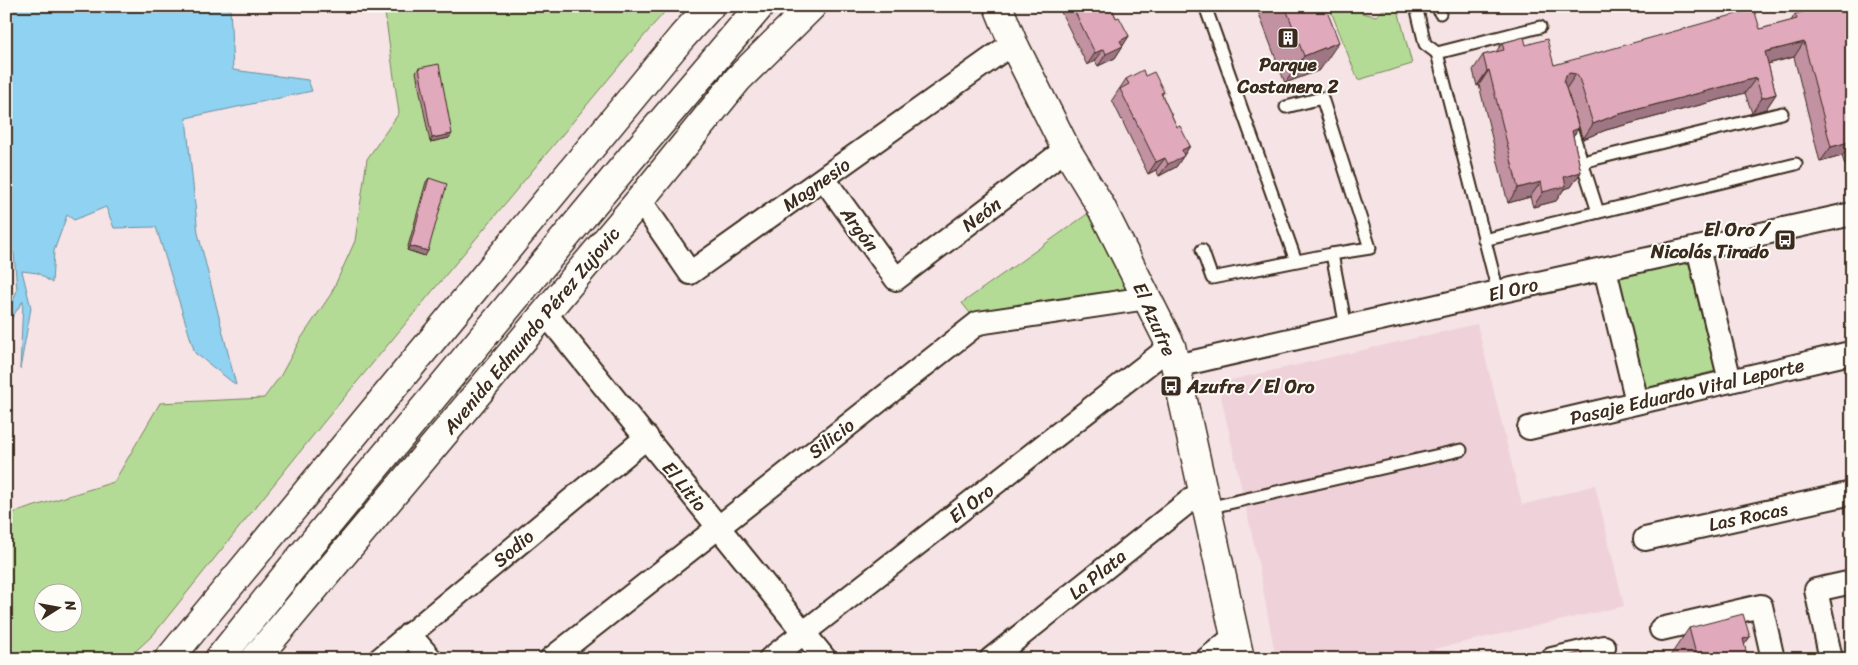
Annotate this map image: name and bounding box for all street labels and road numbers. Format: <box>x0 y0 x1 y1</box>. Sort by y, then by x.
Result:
street label: Magnesio <box>775 149 858 220</box>
street label: Neón <box>954 188 1008 240</box>
street label: Argón <box>831 199 888 259</box>
street label: Avenida Edmundo Pérez Zujovic <box>434 219 629 442</box>
street label: El Oro <box>1485 268 1542 311</box>
street label: El Azufre <box>1124 277 1186 362</box>
street label: Pasaje Eduardo Vital Leporte <box>1567 348 1808 435</box>
street label: Silicio <box>801 409 862 467</box>
street label: El Litio <box>654 453 716 519</box>
street label: El Oro <box>941 475 1002 532</box>
street label: Las Rocas <box>1706 492 1791 541</box>
street label: Sodio <box>485 521 542 576</box>
street label: La Plata <box>1061 540 1134 608</box>

